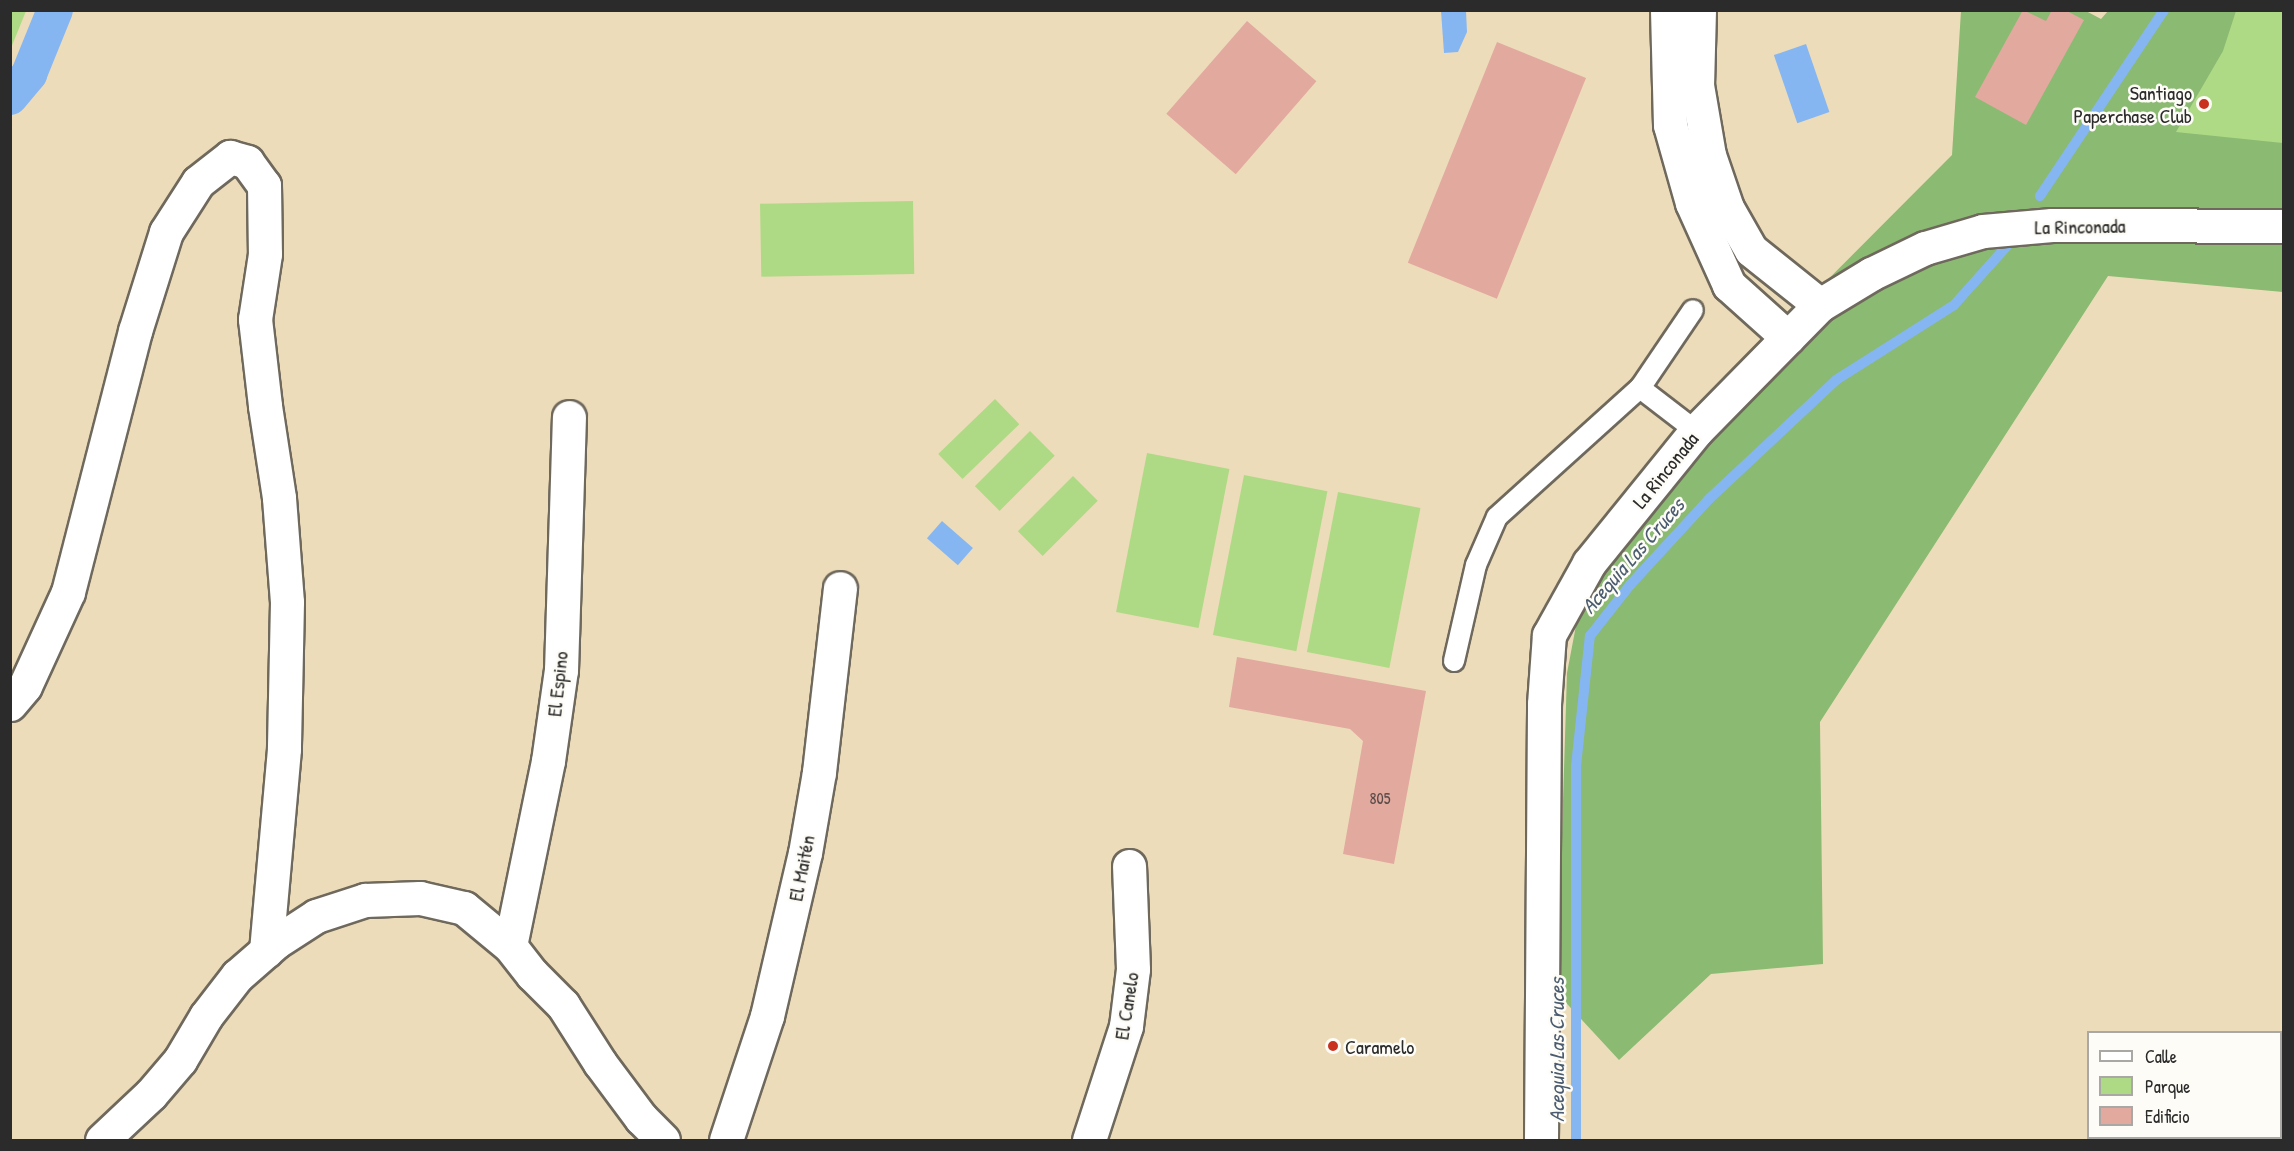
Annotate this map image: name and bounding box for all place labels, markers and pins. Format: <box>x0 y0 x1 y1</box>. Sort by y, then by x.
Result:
place label: Santiago Paperchase Club <box>2074 80 2192 127</box>
marker: Santiago Paperchase Club <box>2197 97 2211 111</box>
place label: Caramelo <box>1345 1034 1414 1058</box>
marker: Caramelo <box>1326 1039 1340 1053</box>

